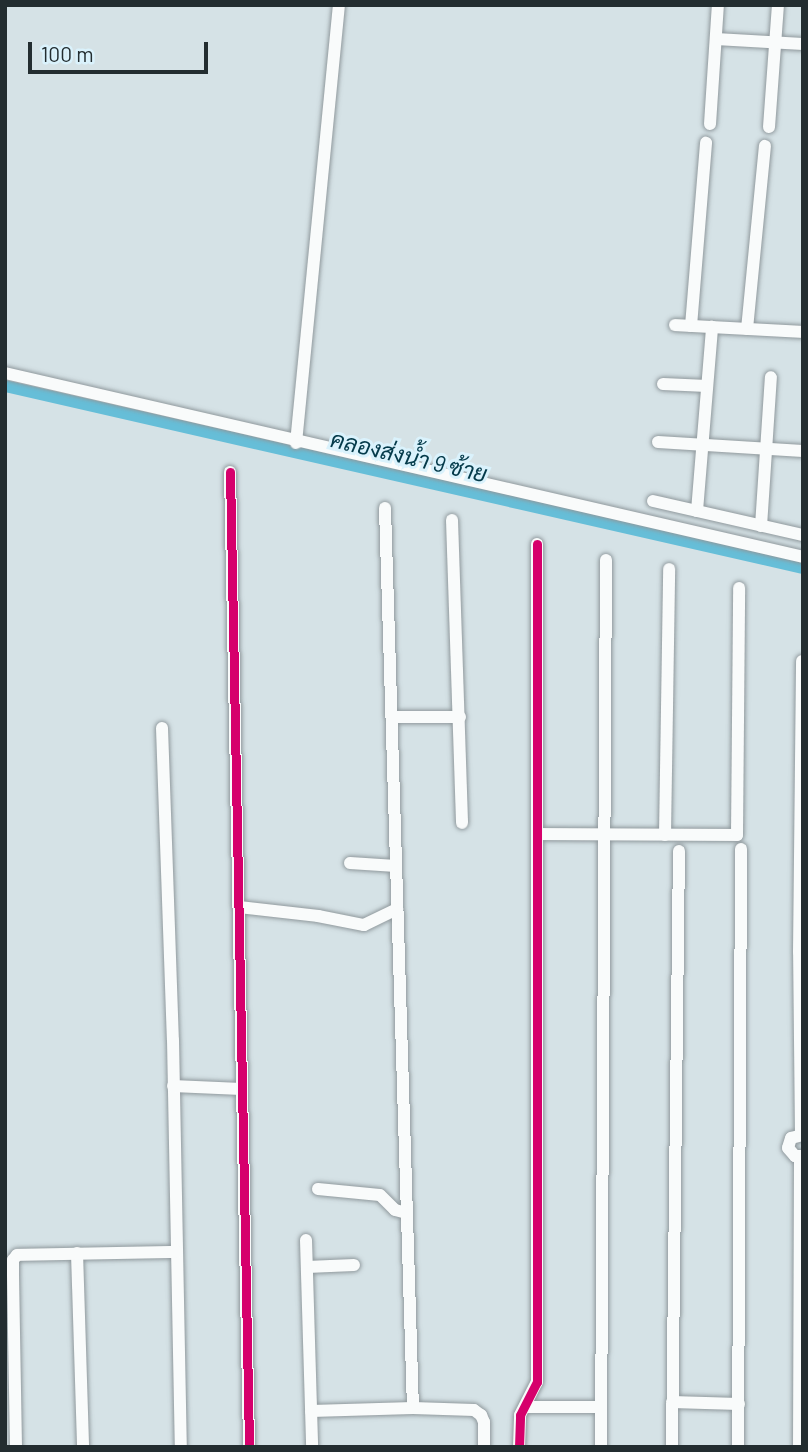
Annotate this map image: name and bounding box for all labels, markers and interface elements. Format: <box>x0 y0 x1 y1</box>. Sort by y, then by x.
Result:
scale bar <box>32 28 212 72</box>
text: 100 m <box>41 41 94 66</box>
water label: คลองส่งน้ำ 9 ซ้าย <box>328 425 490 487</box>

